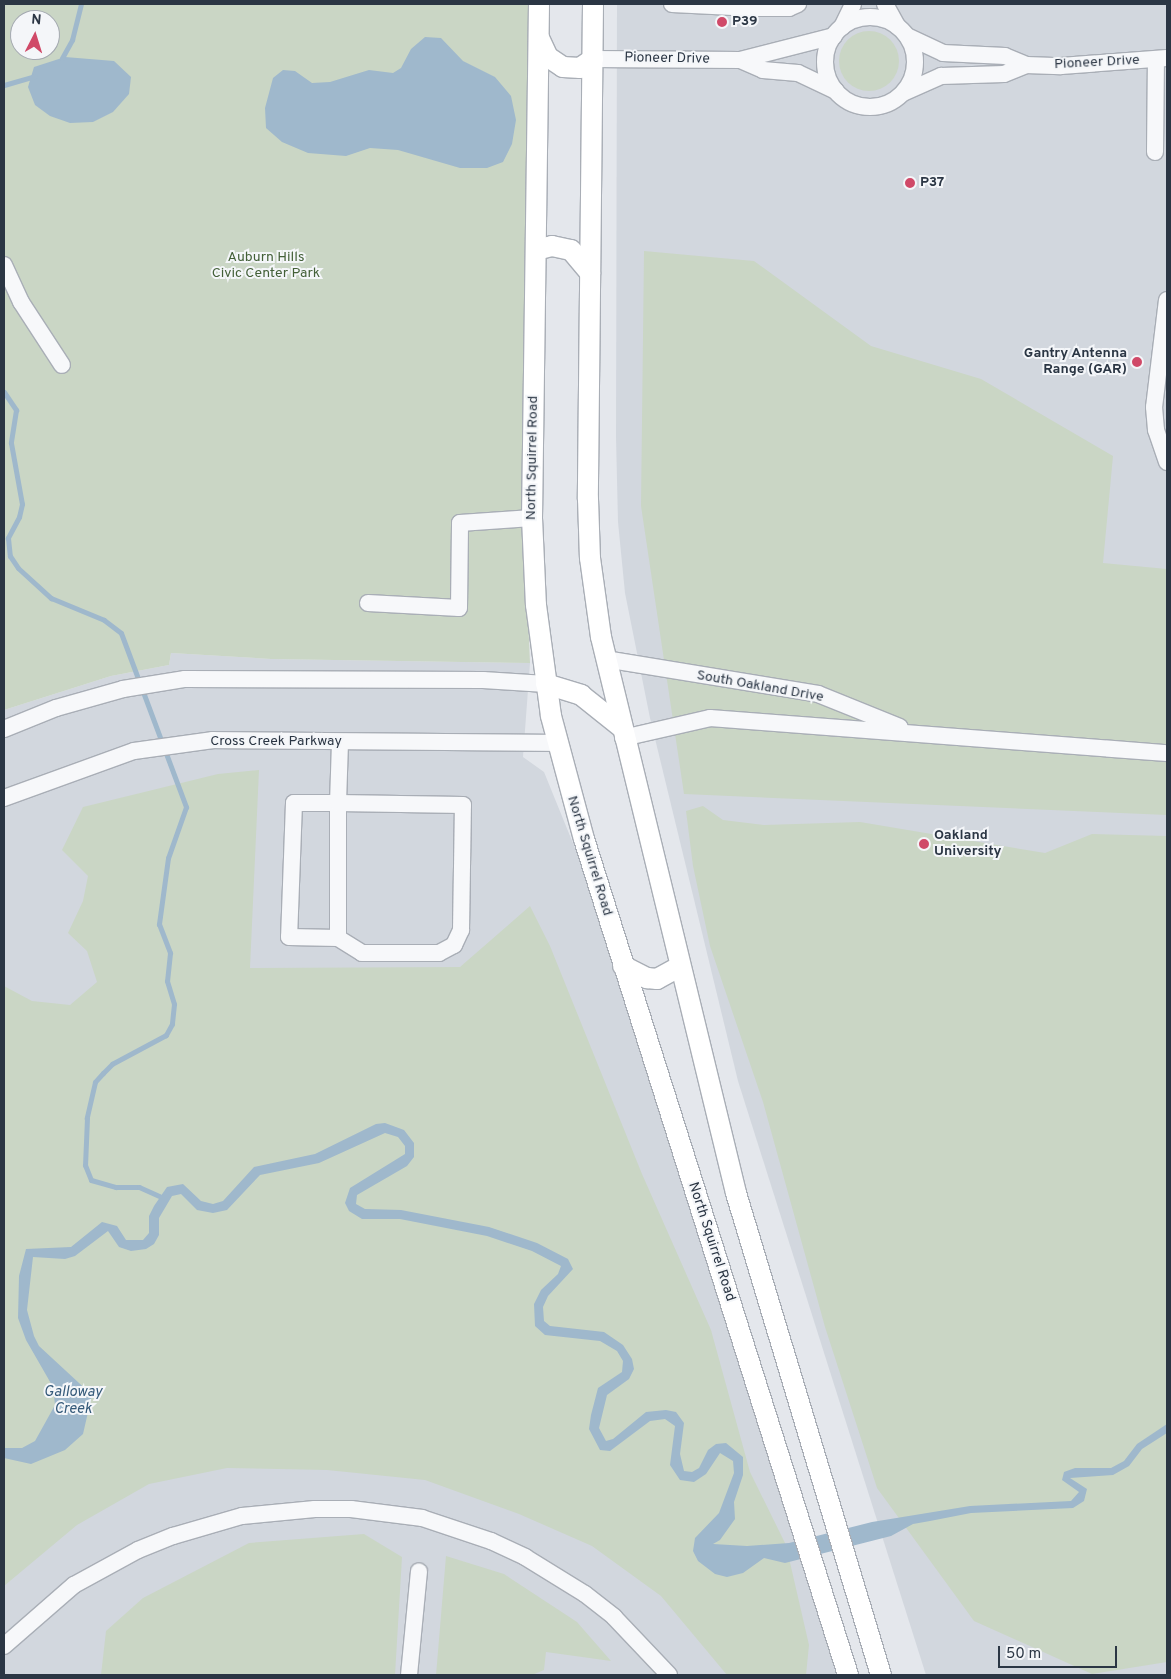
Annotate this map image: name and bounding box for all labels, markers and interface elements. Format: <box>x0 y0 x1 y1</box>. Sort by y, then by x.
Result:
north arrow <box>10 10 60 60</box>
text: N <box>31 12 42 29</box>
place label: P39 <box>732 14 758 30</box>
marker: P39 <box>716 16 728 28</box>
street label: Pioneer Drive <box>624 50 710 68</box>
street label: Pioneer Drive <box>1054 52 1140 74</box>
place label: P37 <box>920 175 944 191</box>
marker: P37 <box>904 177 916 189</box>
park label: Auburn Hills Civic Center Park <box>212 250 320 282</box>
place label: Gantry Antenna Range (GAR) <box>1023 346 1127 378</box>
marker: Gantry Antenna Range (GAR) <box>1131 356 1143 368</box>
street label: North Squirrel Road <box>524 396 542 520</box>
street label: South Oakland Drive <box>695 668 825 706</box>
street label: Cross Creek Parkway <box>210 734 342 750</box>
street label: North Squirrel Road <box>563 794 615 918</box>
place label: Oakland University <box>934 828 1001 860</box>
marker: Oakland University <box>918 838 930 850</box>
street label: North Squirrel Road <box>684 1180 738 1304</box>
water label: Galloway Creek <box>44 1383 102 1418</box>
scale bar <box>1001 1636 1120 1668</box>
text: 50 m <box>1006 1645 1041 1664</box>

